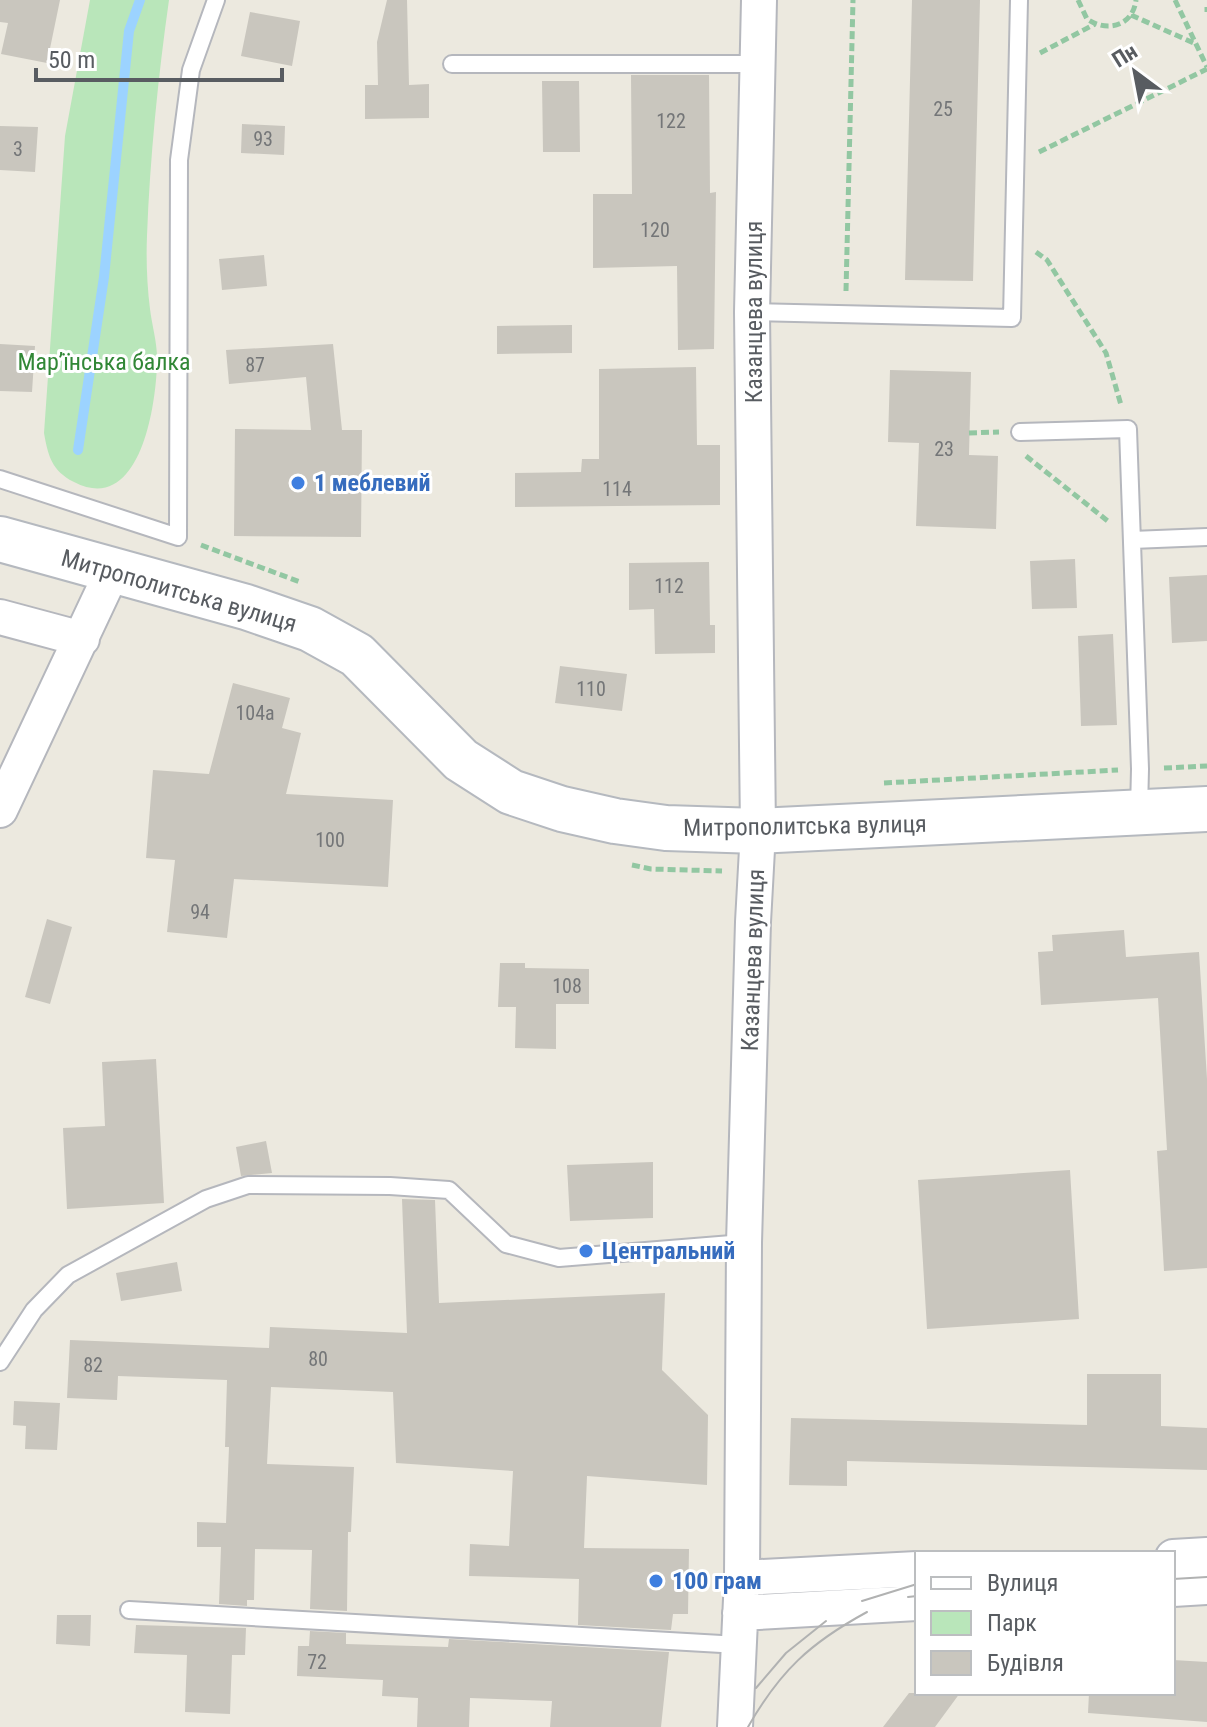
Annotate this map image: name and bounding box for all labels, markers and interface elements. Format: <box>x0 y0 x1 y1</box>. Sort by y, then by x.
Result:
scale bar <box>36 32 282 82</box>
north arrow <box>1095 32 1175 112</box>
text: Пн <box>1108 38 1142 73</box>
text: 50 m <box>48 46 95 74</box>
house number: 25 <box>933 97 953 121</box>
house number: 122 <box>656 109 686 133</box>
house number: 93 <box>253 127 273 151</box>
house number: 3 <box>13 137 23 161</box>
house number: 120 <box>640 218 670 242</box>
street label: Казанцева вулиця <box>740 221 768 403</box>
park label: Мар’їнська балка <box>17 348 191 376</box>
house number: 87 <box>245 353 265 377</box>
house number: 23 <box>934 437 954 461</box>
place label: 1 меблевий <box>314 469 431 497</box>
marker: 1 меблевий <box>289 474 307 492</box>
house number: 114 <box>602 477 632 501</box>
street label: Митрополитська вулиця <box>58 544 300 638</box>
house number: 112 <box>654 574 684 598</box>
house number: 110 <box>576 677 606 701</box>
house number: 104а <box>235 701 275 725</box>
street label: Митрополитська вулиця <box>683 810 927 842</box>
house number: 100 <box>315 828 345 852</box>
street label: Казанцева вулиця <box>736 868 770 1052</box>
house number: 94 <box>190 900 210 924</box>
house number: 108 <box>552 974 582 998</box>
place label: Центральний <box>602 1237 735 1265</box>
marker: Центральний <box>577 1242 595 1260</box>
house number: 80 <box>308 1347 328 1371</box>
house number: 82 <box>83 1353 103 1377</box>
legend <box>915 1551 1175 1695</box>
place label: 100 грам <box>672 1567 762 1595</box>
text: Вулиця <box>987 1569 1058 1597</box>
marker: 100 грам <box>647 1572 665 1590</box>
text: Парк <box>987 1609 1037 1637</box>
text: Будівля <box>987 1649 1064 1677</box>
house number: 72 <box>307 1650 327 1674</box>

